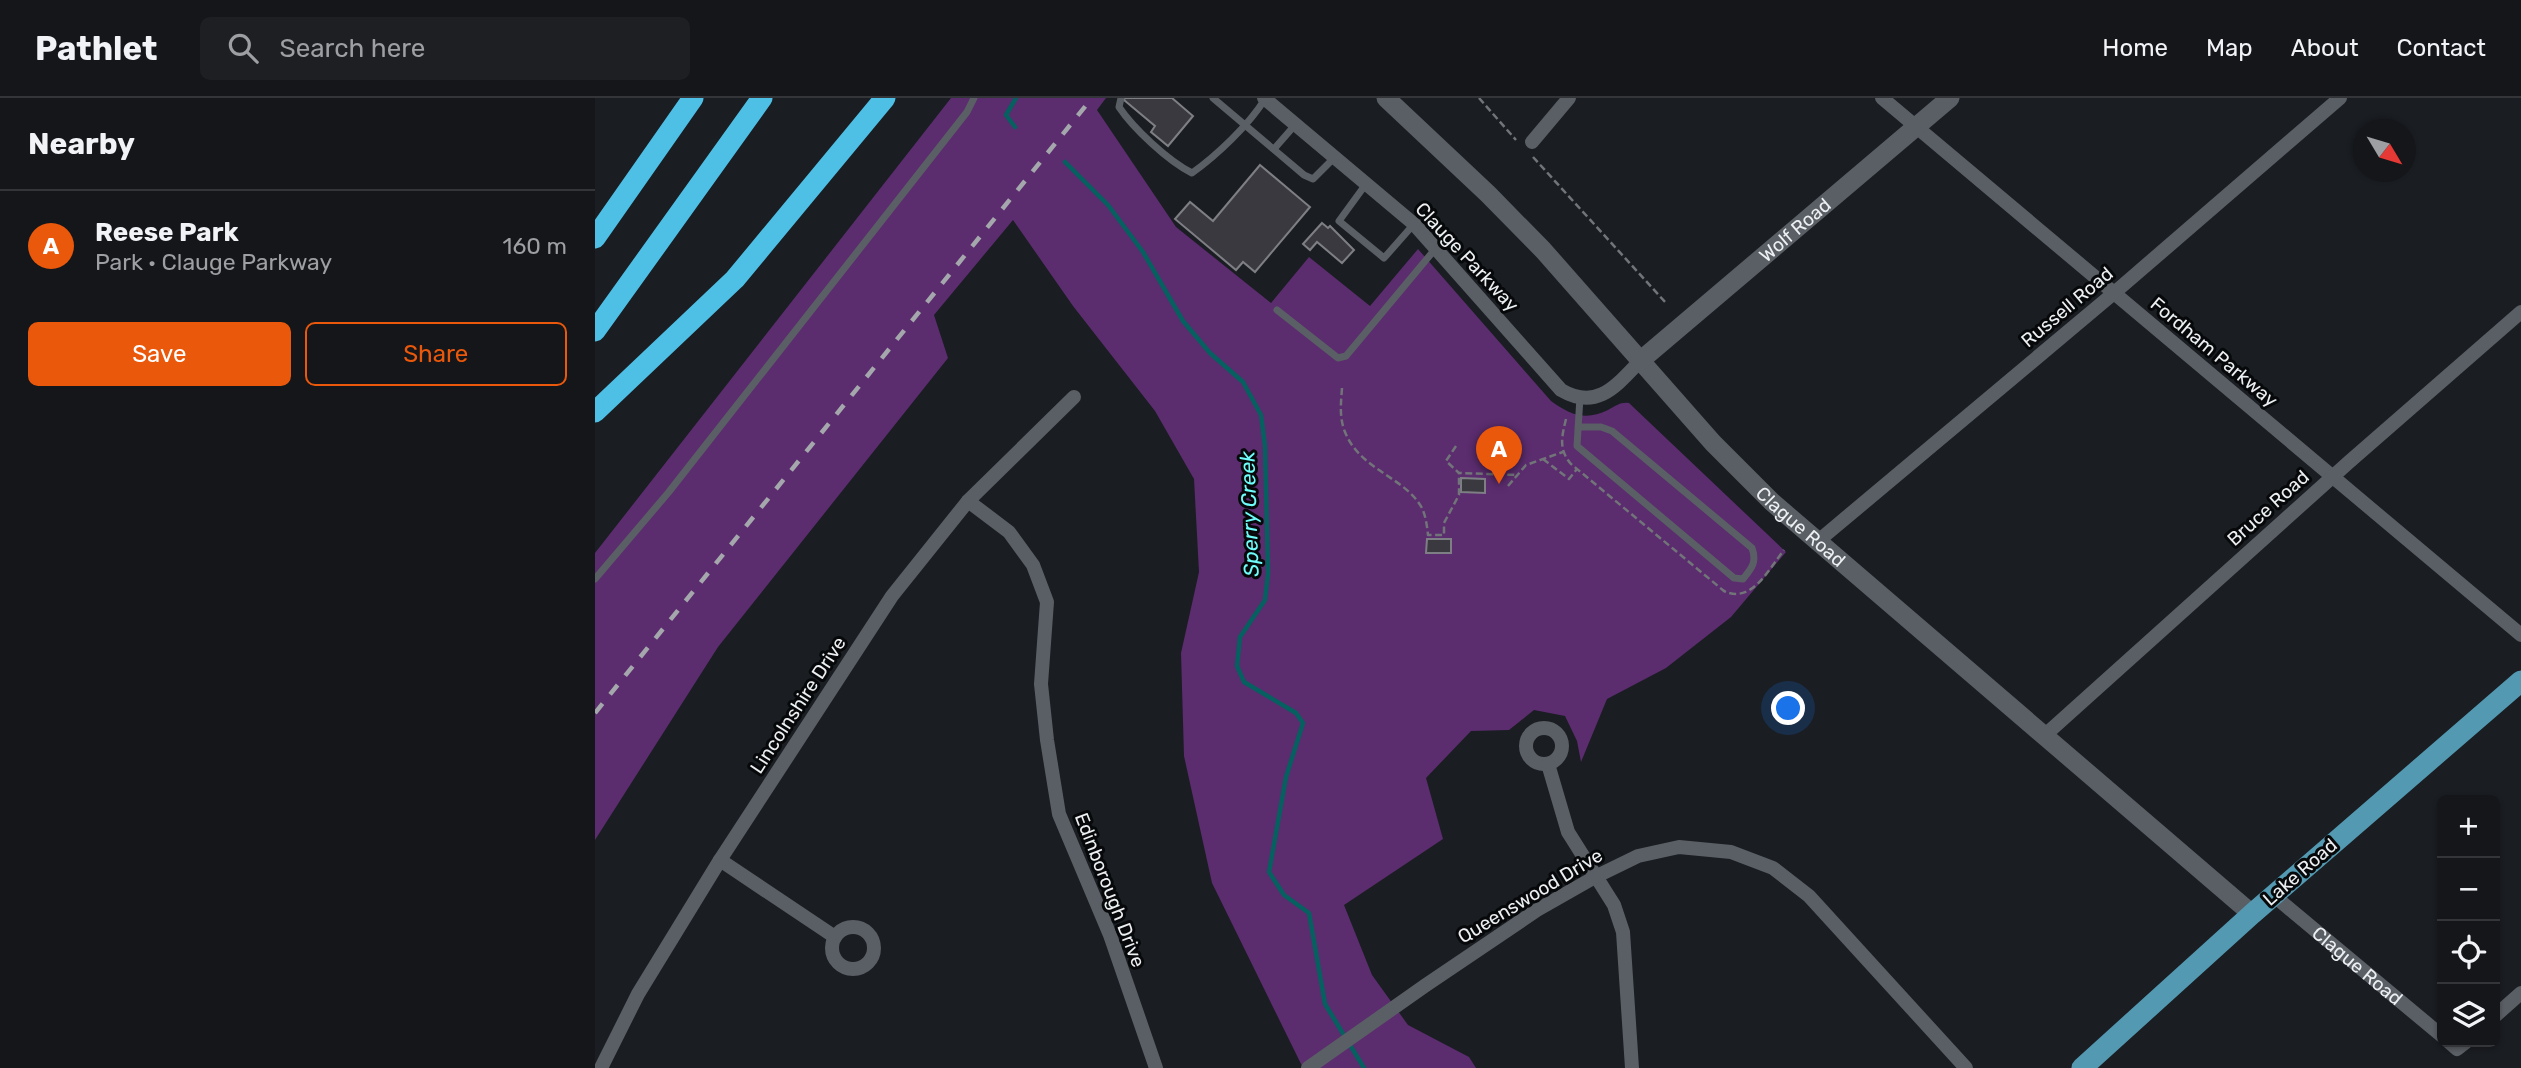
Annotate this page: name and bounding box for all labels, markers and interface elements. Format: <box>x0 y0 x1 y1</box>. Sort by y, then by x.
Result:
search box <box>200 17 690 80</box>
text: Pathlet <box>35 29 158 68</box>
icon: search <box>224 29 262 67</box>
text: Search here <box>280 33 425 64</box>
text: Home <box>2102 34 2168 62</box>
text: Map <box>2206 34 2253 62</box>
text: About <box>2291 34 2359 62</box>
text: Contact <box>2397 34 2486 62</box>
north arrow <box>2353 119 2416 182</box>
text: Nearby <box>28 126 135 162</box>
street label: Wolf Road <box>1754 193 1835 267</box>
street label: Clauge Parkway <box>1410 198 1524 316</box>
text: Reese Park <box>95 217 239 248</box>
text: A <box>43 232 59 260</box>
text: 160 m <box>503 232 567 260</box>
text: Park · Clauge Parkway <box>95 248 332 276</box>
street label: Russell Road <box>2016 262 2118 352</box>
street label: Fordham Parkway <box>2146 292 2282 412</box>
button: Save <box>28 322 291 386</box>
button: Share <box>305 322 567 386</box>
pin: A <box>1476 426 1522 484</box>
water label: Sperry Creek <box>1234 450 1264 577</box>
street label: Bruce Road <box>2222 465 2314 551</box>
street label: Clague Road <box>1751 481 1850 571</box>
street label: Lincolnshire Drive <box>745 632 851 778</box>
your location <box>1771 691 1805 725</box>
map controls <box>2437 795 2500 1047</box>
button: + <box>2437 795 2500 858</box>
street label: Edinborough Drive <box>1070 809 1150 971</box>
street label: Lake Road <box>2258 834 2342 910</box>
street label: Queenswood Drive <box>1453 844 1607 948</box>
button: − <box>2437 858 2500 921</box>
street label: Clague Road <box>2308 921 2407 1010</box>
button: locate <box>2437 921 2500 984</box>
button: layers <box>2437 984 2500 1047</box>

